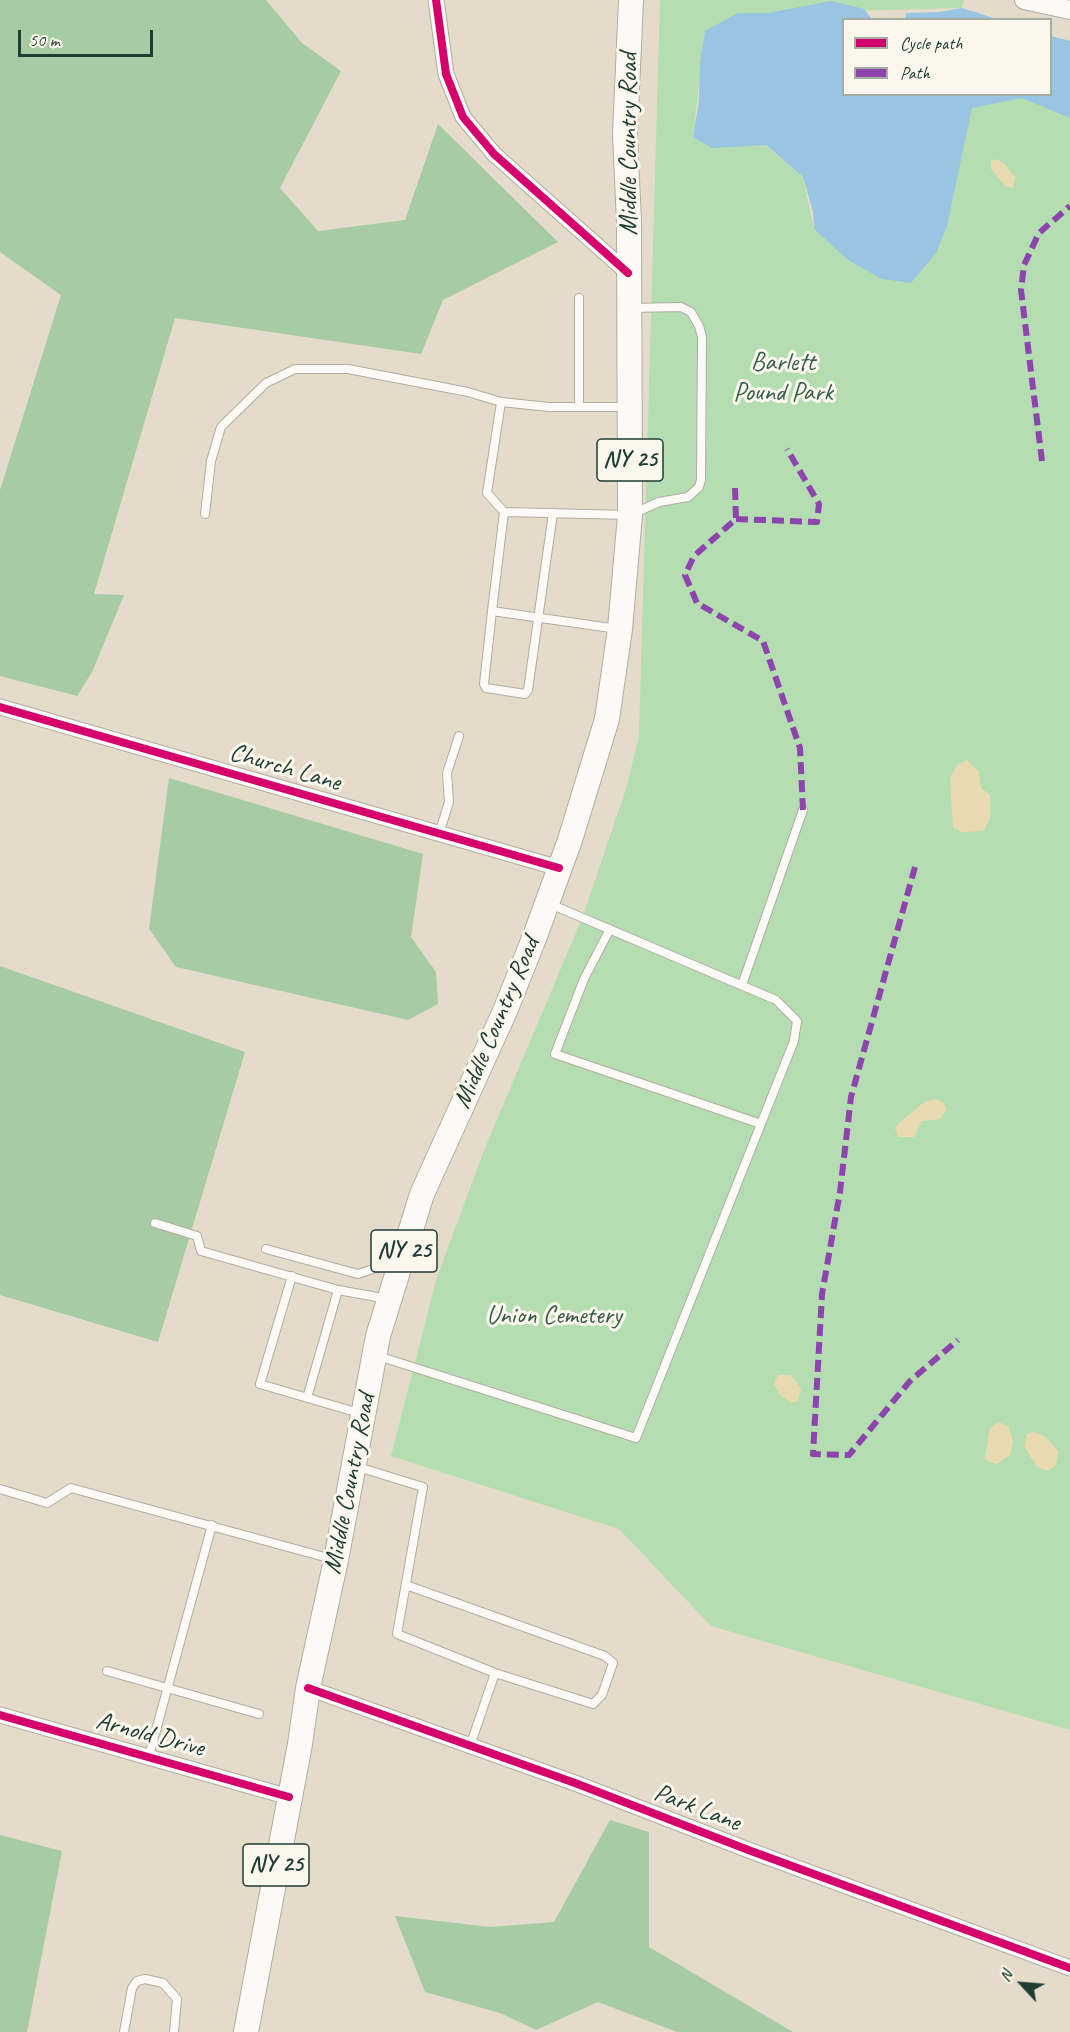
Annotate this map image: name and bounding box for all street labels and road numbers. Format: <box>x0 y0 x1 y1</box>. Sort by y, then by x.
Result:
street label: Middle Country Road <box>613 53 645 235</box>
road number: NY 25 <box>597 439 663 481</box>
street label: Church Lane <box>226 737 344 799</box>
street label: Middle Country Road <box>447 933 547 1113</box>
road number: NY 25 <box>371 1230 437 1272</box>
street label: Middle Country Road <box>317 1391 383 1577</box>
street label: Arnold Drive <box>93 1706 207 1764</box>
street label: Park Lane <box>649 1777 745 1839</box>
road number: NY 25 <box>243 1844 309 1886</box>

